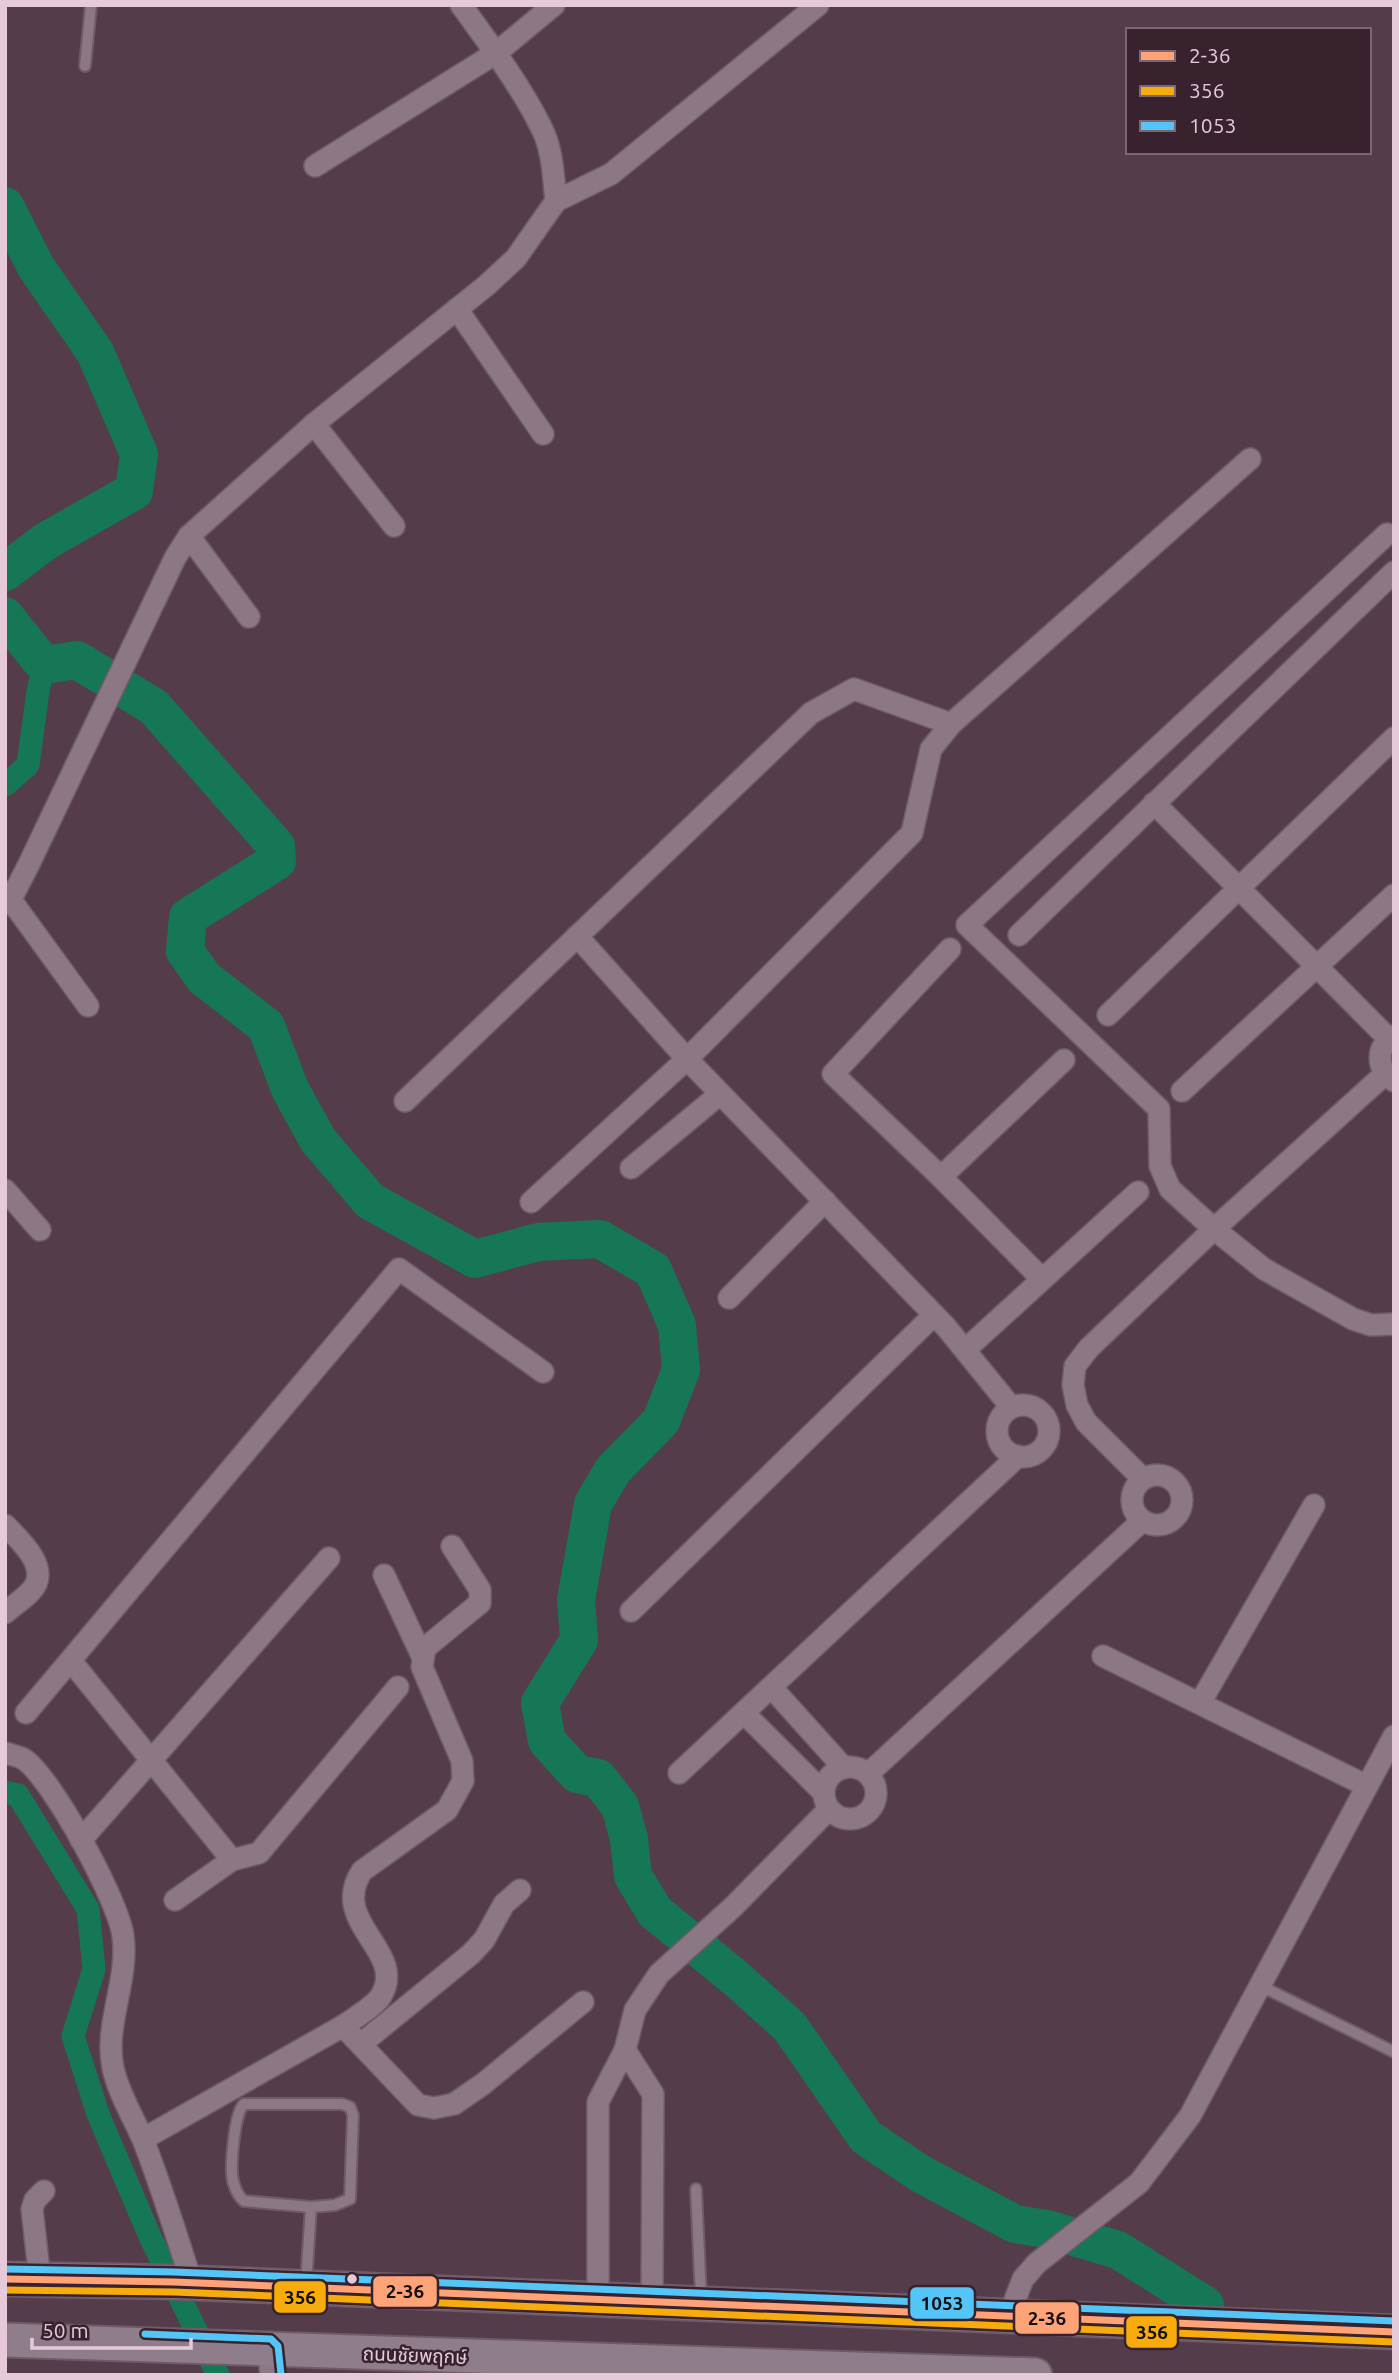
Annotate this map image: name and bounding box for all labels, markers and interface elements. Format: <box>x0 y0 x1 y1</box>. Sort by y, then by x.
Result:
legend <box>1126 28 1371 154</box>
text: 2-36 <box>1189 43 1231 67</box>
text: 356 <box>1189 78 1225 102</box>
text: 1053 <box>1189 113 1236 137</box>
unlabelled marker <box>345 2272 359 2286</box>
line badge: 2-36 <box>372 2275 438 2308</box>
line badge: 356 <box>273 2280 327 2314</box>
text: 2-36 <box>386 2280 424 2302</box>
text: 356 <box>284 2286 316 2308</box>
line badge: 1053 <box>909 2286 975 2320</box>
text: 1053 <box>921 2292 963 2314</box>
line badge: 2-36 <box>1014 2301 1080 2335</box>
scale bar <box>32 2306 191 2350</box>
text: 2-36 <box>1028 2307 1066 2329</box>
line badge: 356 <box>1125 2315 1178 2349</box>
text: 50 m <box>42 2318 89 2342</box>
text: 356 <box>1136 2321 1168 2343</box>
street label: ถนนชัยพฤกษ์ <box>362 2342 468 2368</box>

